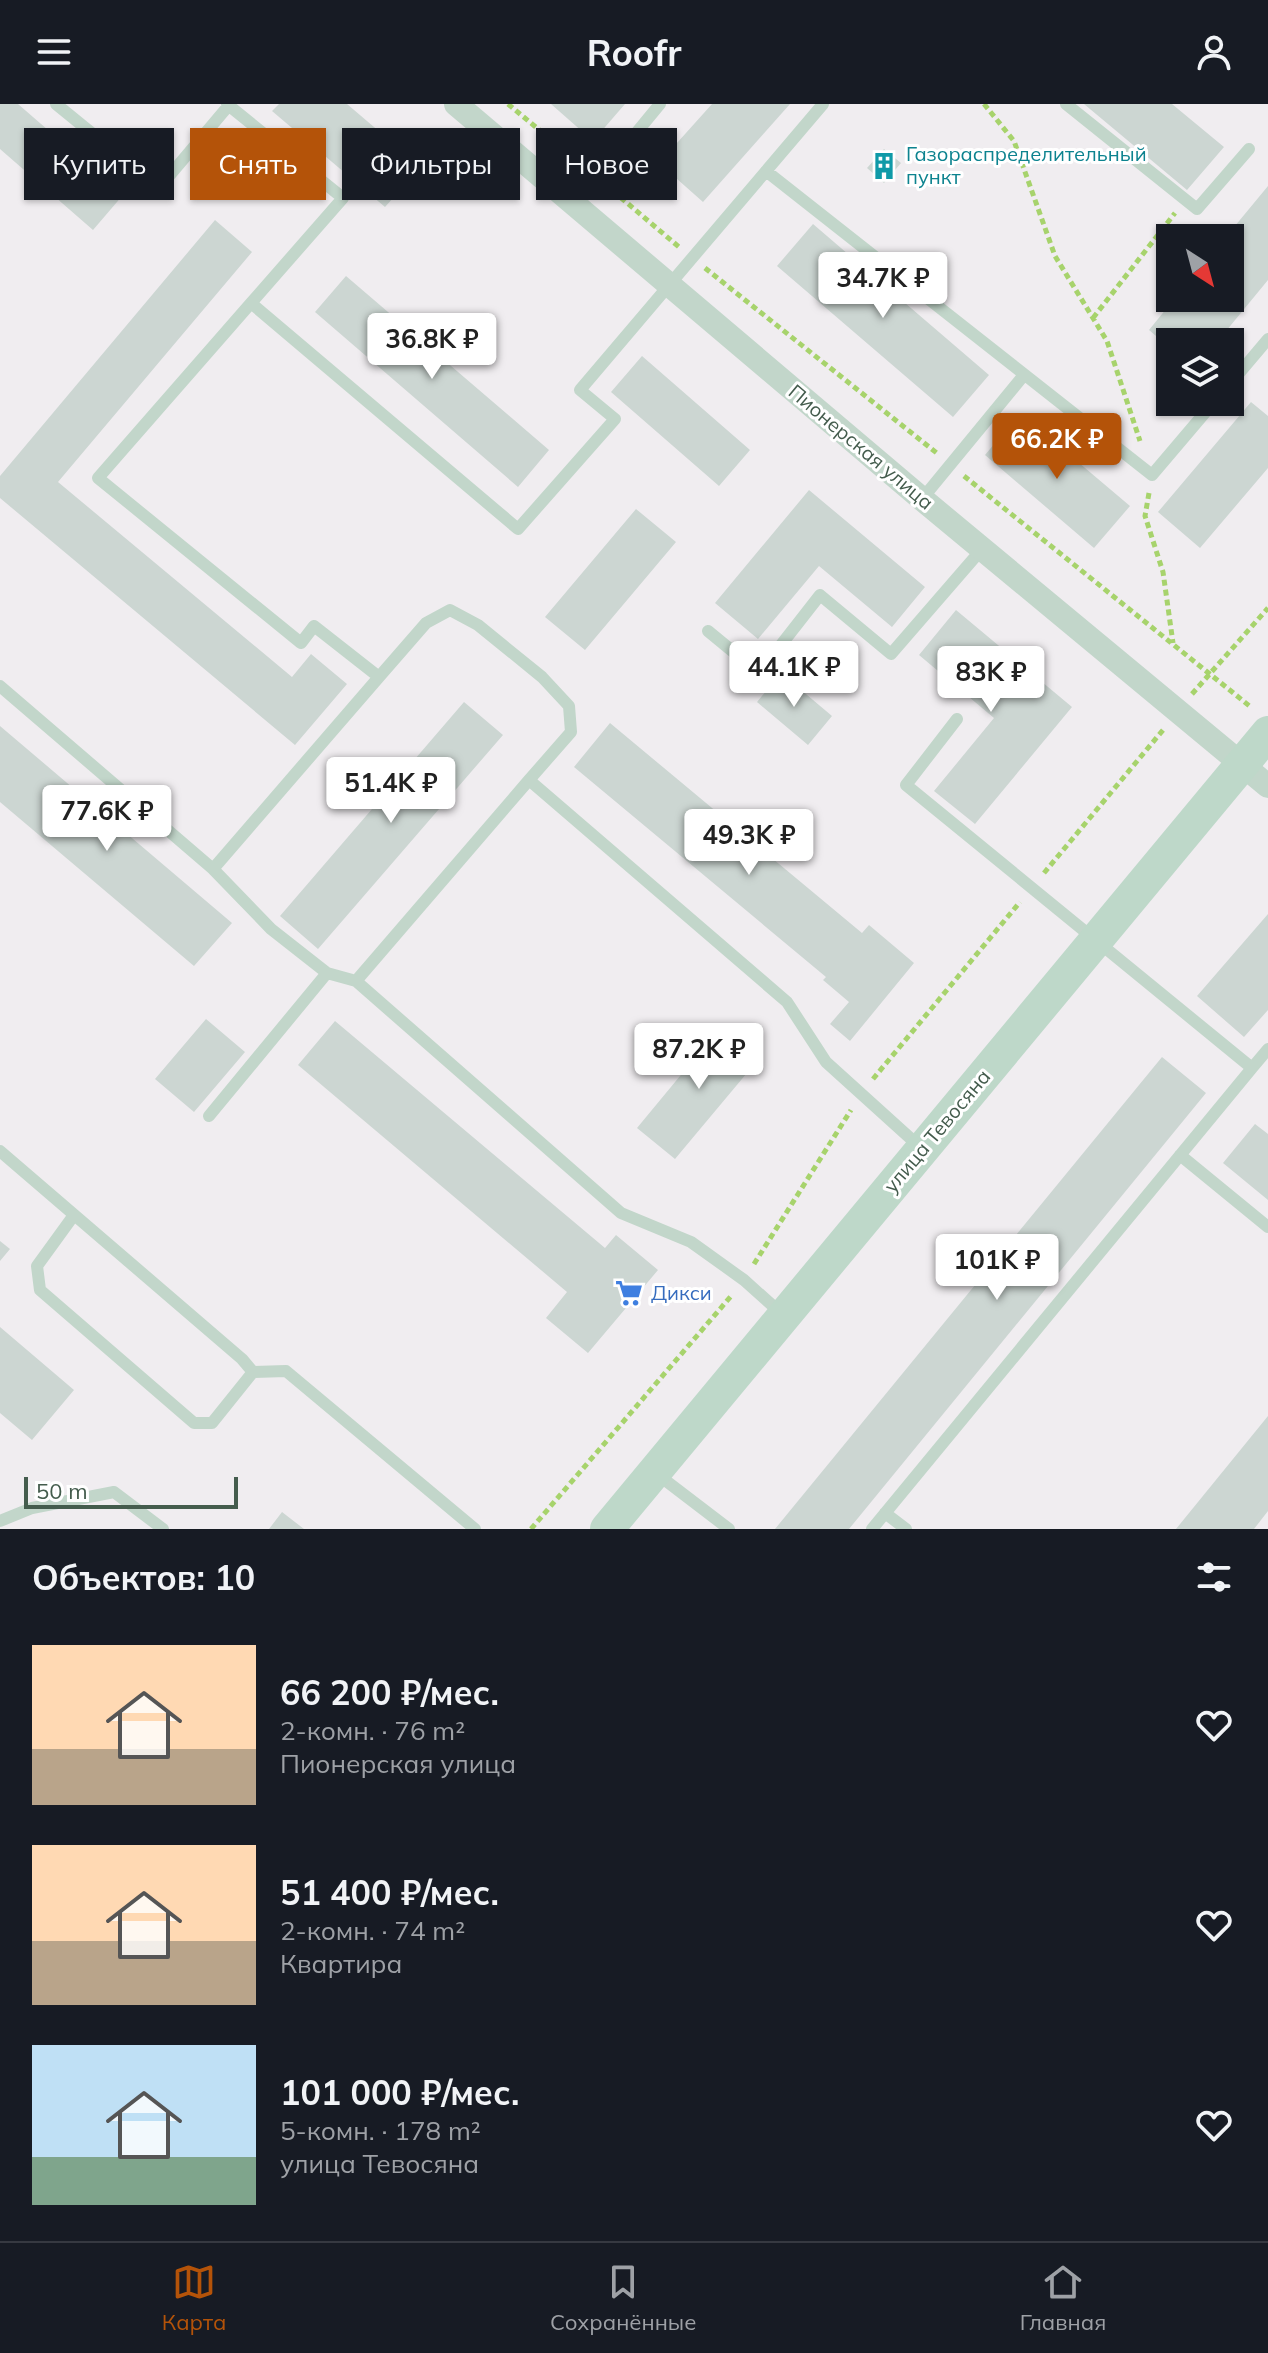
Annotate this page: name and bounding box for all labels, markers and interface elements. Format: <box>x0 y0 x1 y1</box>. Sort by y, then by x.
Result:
icon: menu <box>32 30 76 74</box>
text: Roofr <box>587 30 681 75</box>
icon: person <box>1192 30 1236 74</box>
chip: Купить <box>24 128 174 200</box>
chip: Снять <box>190 128 326 200</box>
chip: Фильтры <box>342 128 520 200</box>
chip: Новое <box>536 128 677 200</box>
place label: Газораспределительный пункт <box>906 141 1147 189</box>
building icon: Газораспределительный пункт <box>869 151 899 181</box>
north arrow <box>1156 224 1244 312</box>
map controls <box>1156 224 1244 416</box>
pin: 34.7K ₽ <box>809 252 957 320</box>
text: 34.7K ₽ <box>836 261 930 294</box>
pin: 36.8K ₽ <box>358 313 506 381</box>
text: 36.8K ₽ <box>385 322 479 355</box>
button: layers <box>1156 328 1244 416</box>
street label: Пионерская улица <box>784 379 939 515</box>
pin: 66.2K ₽ <box>983 413 1131 481</box>
text: 66.2K ₽ <box>1010 422 1104 455</box>
pin: 44.1K ₽ <box>720 641 868 709</box>
pin: 83K ₽ <box>935 646 1047 714</box>
text: 44.1K ₽ <box>747 650 841 683</box>
text: 83K ₽ <box>955 655 1027 688</box>
pin: 51.4K ₽ <box>317 757 465 825</box>
text: 51.4K ₽ <box>344 766 438 799</box>
pin: 77.6K ₽ <box>33 785 181 853</box>
text: 77.6K ₽ <box>60 794 154 827</box>
pin: 49.3K ₽ <box>675 809 823 877</box>
text: 49.3K ₽ <box>702 818 796 851</box>
pin: 87.2K ₽ <box>625 1023 773 1091</box>
text: 87.2K ₽ <box>652 1032 746 1065</box>
street label: улица Тевосяна <box>878 1064 995 1197</box>
pin: 101K ₽ <box>932 1234 1062 1302</box>
text: 101K ₽ <box>954 1243 1040 1276</box>
supermarket icon: Дикси <box>614 1278 644 1308</box>
place label: Дикси <box>651 1280 712 1305</box>
scale bar <box>24 1473 238 1509</box>
text: 50 m <box>36 1477 87 1505</box>
icon: filters <box>1192 1555 1236 1599</box>
text: Объектов: 10 <box>32 1556 255 1599</box>
text: 66 200 ₽/мес. <box>280 1671 499 1714</box>
icon: home <box>96 1677 192 1773</box>
icon: heart <box>1192 1703 1236 1747</box>
text: 2-комн. · 76 m² <box>280 1714 465 1747</box>
text: Пионерская улица <box>280 1747 516 1780</box>
text: 51 400 ₽/мес. <box>280 1871 499 1914</box>
icon: home <box>96 1877 192 1973</box>
icon: heart <box>1192 1903 1236 1947</box>
text: 2-комн. · 74 m² <box>280 1914 465 1947</box>
text: Квартира <box>280 1947 402 1980</box>
text: 101 000 ₽/мес. <box>280 2071 519 2114</box>
icon: home <box>96 2077 192 2173</box>
icon: heart <box>1192 2103 1236 2147</box>
text: 5-комн. · 178 m² <box>280 2114 481 2147</box>
text: улица Тевосяна <box>280 2147 479 2180</box>
tab: Карта <box>162 2260 226 2336</box>
tab: Сохранённые <box>550 2260 696 2336</box>
tab: Главная <box>1020 2260 1106 2336</box>

